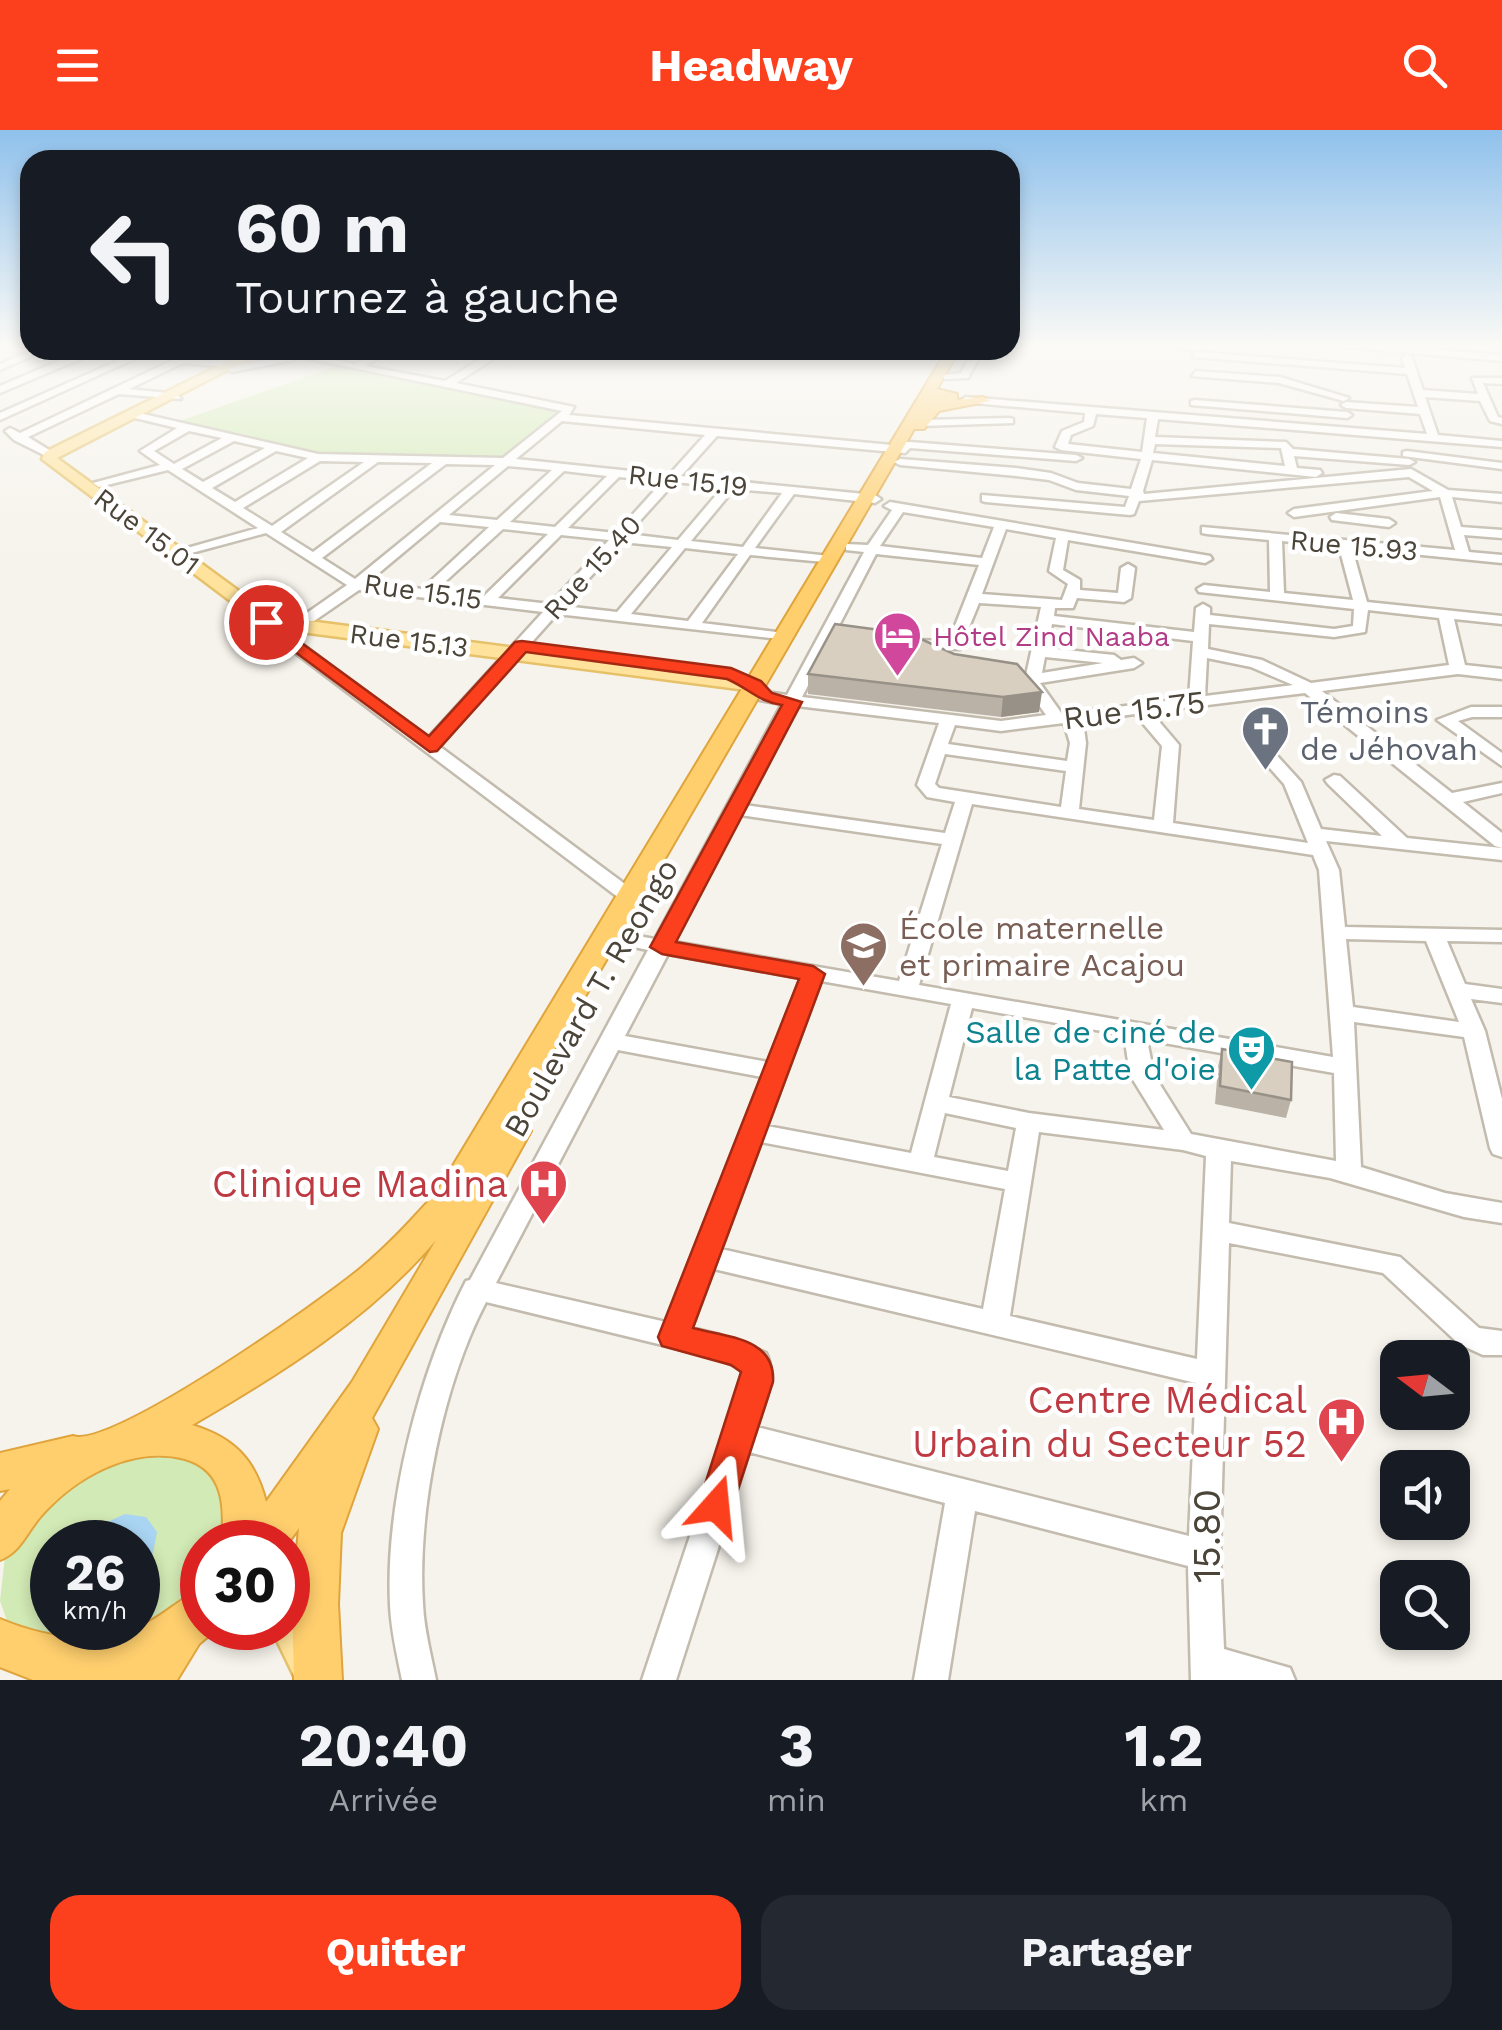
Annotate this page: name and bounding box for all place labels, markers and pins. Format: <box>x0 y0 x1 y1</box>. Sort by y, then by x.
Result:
pin <box>224 580 309 665</box>
hotel icon: Hôtel Zind Naaba <box>872 610 924 678</box>
place label: Hôtel Zind Naaba <box>933 620 1170 653</box>
place label: Témoins de Jéhovah <box>1300 693 1478 768</box>
church icon: Témoins de Jéhovah <box>1239 704 1291 772</box>
place label: École maternelle et primaire Acajou <box>899 909 1185 984</box>
school or university icon: École maternelle et primaire Acajou <box>838 920 890 988</box>
place label: Salle de ciné de la Patte d'oie <box>965 1013 1216 1088</box>
theatre icon: Salle de ciné de la Patte d'oie <box>1225 1024 1277 1092</box>
hospital icon: Clinique Madina <box>517 1158 569 1226</box>
place label: Clinique Madina <box>212 1162 508 1206</box>
place label: Centre Médical Urbain du Secteur 52 <box>912 1378 1307 1466</box>
hospital icon: Centre Médical Urbain du Secteur 52 <box>1316 1396 1368 1464</box>

